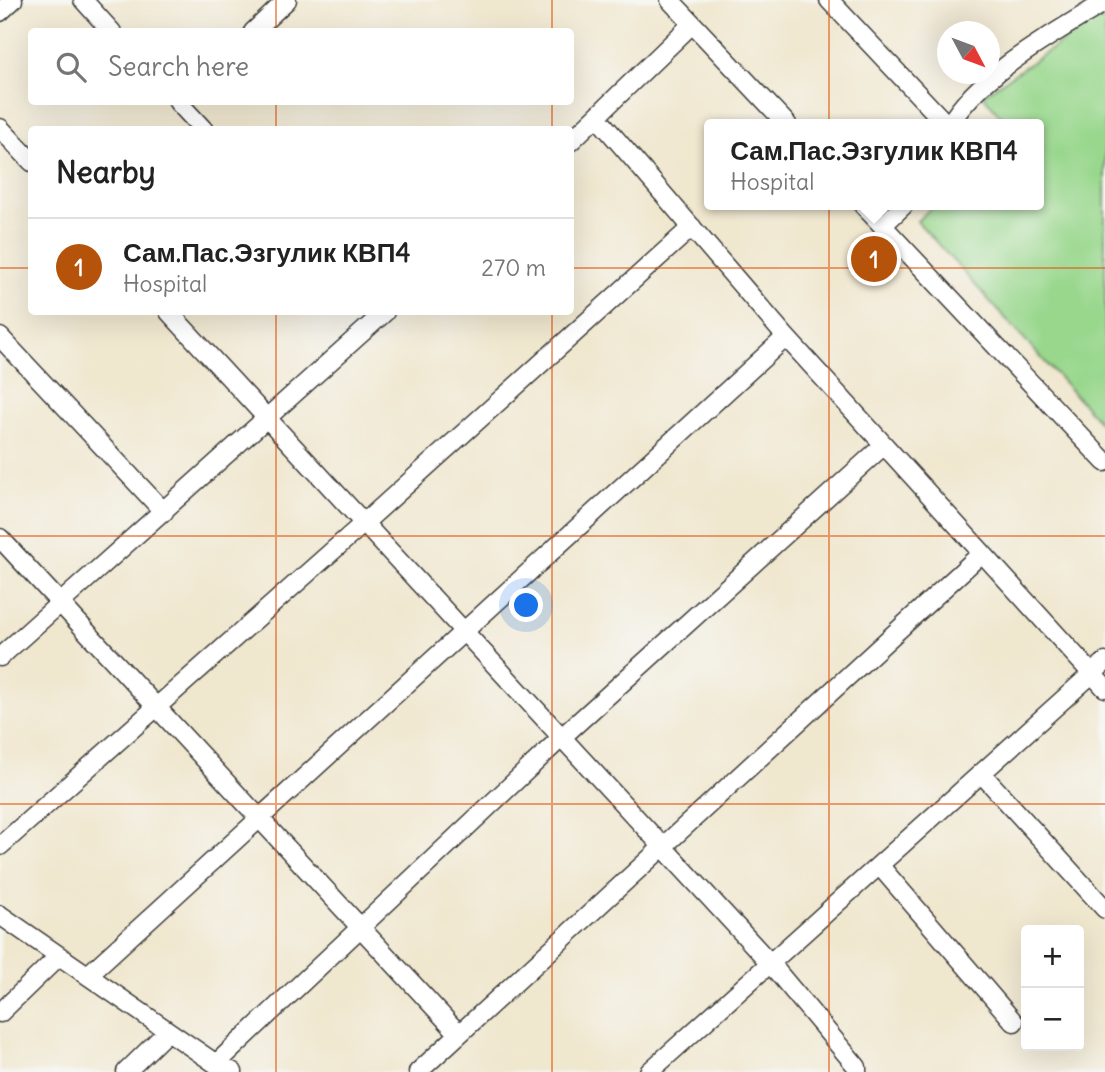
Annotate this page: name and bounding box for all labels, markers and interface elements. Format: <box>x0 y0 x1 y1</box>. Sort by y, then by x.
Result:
north arrow <box>937 21 1000 84</box>
search box <box>28 28 574 105</box>
icon: search <box>52 48 90 86</box>
text: Search here <box>108 50 249 83</box>
popup <box>704 119 1044 210</box>
text: Сам.Пас.Эзгулик КВП4 <box>730 134 1018 167</box>
text: Nearby <box>56 153 156 191</box>
text: Hospital <box>730 167 814 196</box>
pin: 1 <box>851 233 897 285</box>
text: Сам.Пас.Эзгулик КВП4 <box>123 236 411 269</box>
text: 1 <box>74 253 84 282</box>
text: 270 m <box>481 253 546 282</box>
text: Hospital <box>123 269 207 298</box>
your location <box>509 588 543 622</box>
map controls <box>1021 925 1084 1051</box>
button: + <box>1021 925 1084 988</box>
button: − <box>1021 988 1084 1051</box>

